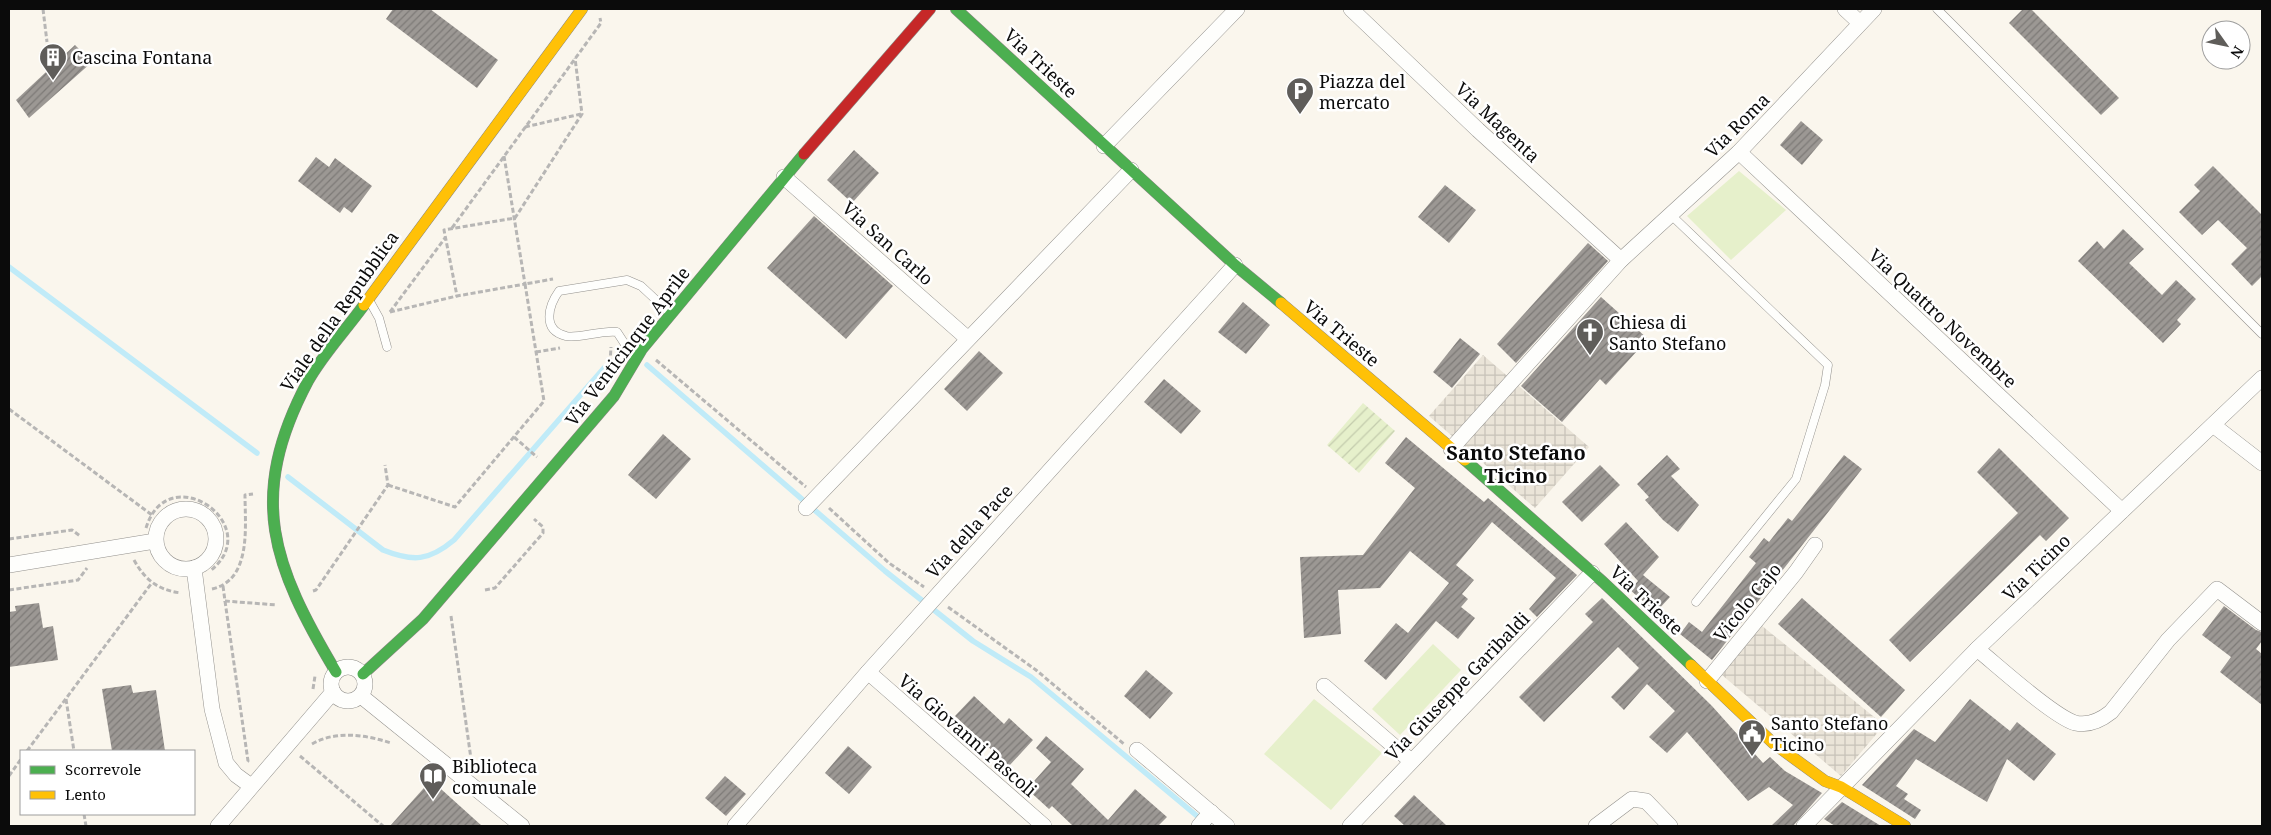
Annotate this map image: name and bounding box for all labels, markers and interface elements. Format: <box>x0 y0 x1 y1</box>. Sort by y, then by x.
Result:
north arrow <box>2201 20 2251 70</box>
street label: Via Trieste <box>999 23 1083 103</box>
building icon: Cascina Fontana <box>38 42 68 81</box>
text: N <box>2226 43 2248 62</box>
place label: Cascina Fontana <box>72 45 212 69</box>
place label: Piazza del mercato <box>1319 69 1406 114</box>
parking icon: Piazza del mercato <box>1285 76 1315 115</box>
street label: Via Magenta <box>1451 77 1545 167</box>
street label: Via Roma <box>1700 88 1774 162</box>
street label: Via San Carlo <box>837 196 939 290</box>
street label: Viale della Repubblica <box>274 226 404 396</box>
street label: Via Quattro Novembre <box>1864 243 2022 393</box>
street label: Via Venticinque Aprile <box>559 262 695 430</box>
street label: Via Trieste <box>1299 294 1385 372</box>
place label: Chiesa di Santo Stefano <box>1609 310 1726 355</box>
church icon: Chiesa di Santo Stefano <box>1575 317 1605 356</box>
district label: Santo Stefano Ticino <box>1446 439 1586 489</box>
street label: Via della Pace <box>920 479 1018 583</box>
street label: Via Ticino <box>1997 528 2075 606</box>
street label: Vicolo Cajo <box>1708 558 1786 646</box>
street label: Via Trieste <box>1605 560 1689 640</box>
street label: Via Giuseppe Garibaldi <box>1380 606 1534 765</box>
street label: Via Giovanni Pascoli <box>894 668 1042 802</box>
place label: Santo Stefano Ticino <box>1771 711 1888 756</box>
public building icon: Santo Stefano Ticino <box>1737 718 1767 757</box>
legend <box>20 750 195 815</box>
place label: Biblioteca comunale <box>452 754 537 799</box>
text: Scorrevole <box>65 759 141 779</box>
library icon: Biblioteca comunale <box>418 761 448 800</box>
text: Lento <box>65 784 106 804</box>

